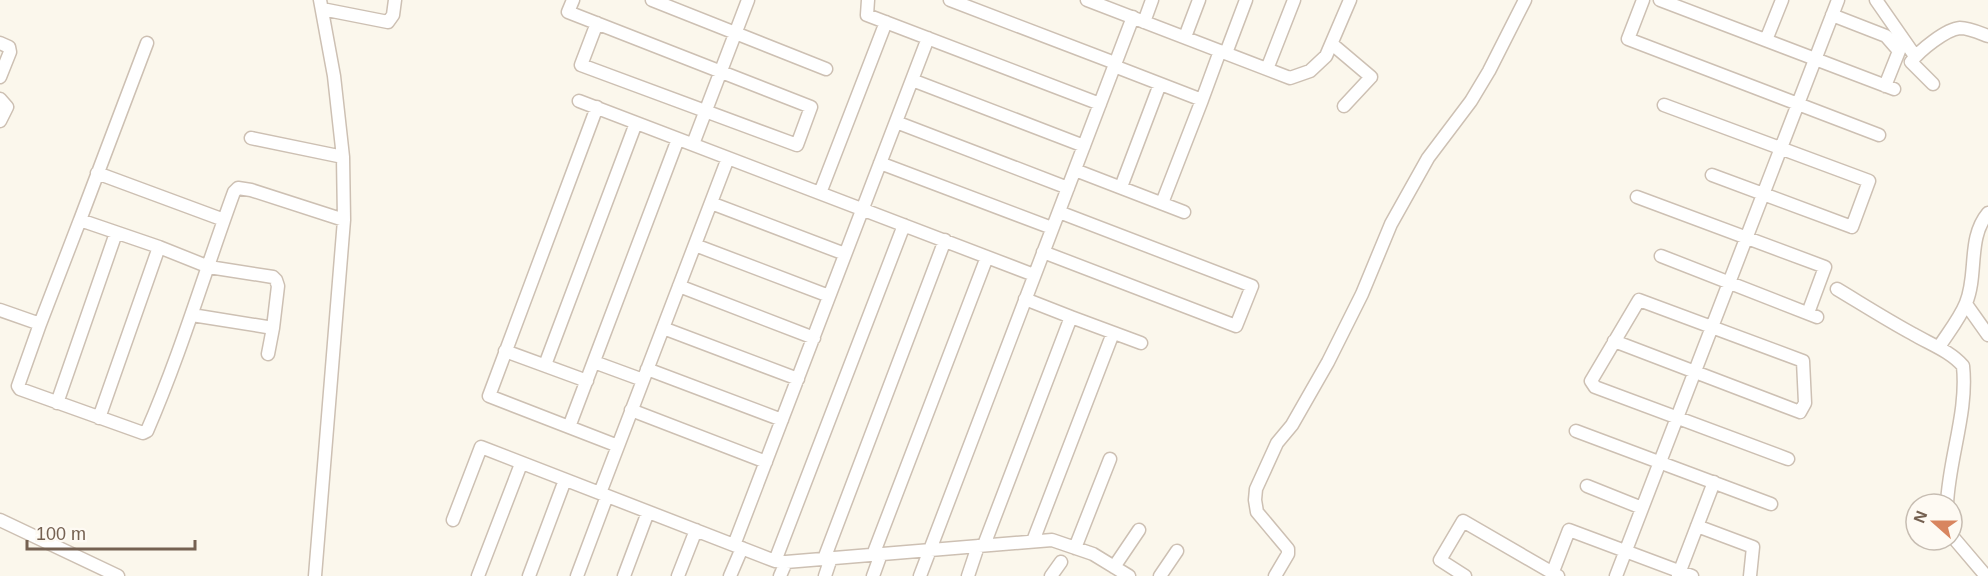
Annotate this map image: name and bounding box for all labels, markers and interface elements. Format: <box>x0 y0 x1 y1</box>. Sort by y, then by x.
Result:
north arrow <box>1904 492 1964 552</box>
text: N <box>1910 508 1930 525</box>
scale bar <box>27 513 195 551</box>
text: 100 m <box>36 524 86 544</box>

